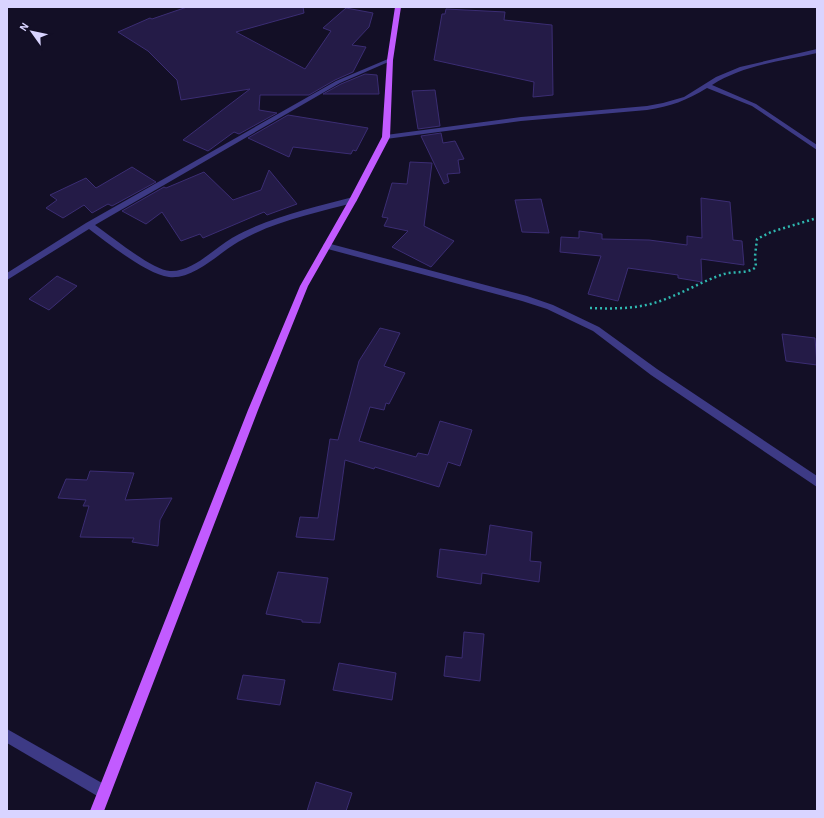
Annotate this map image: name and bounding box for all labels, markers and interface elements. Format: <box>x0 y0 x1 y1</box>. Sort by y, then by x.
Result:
north arrow <box>12 12 52 52</box>
text: N <box>17 21 31 33</box>

